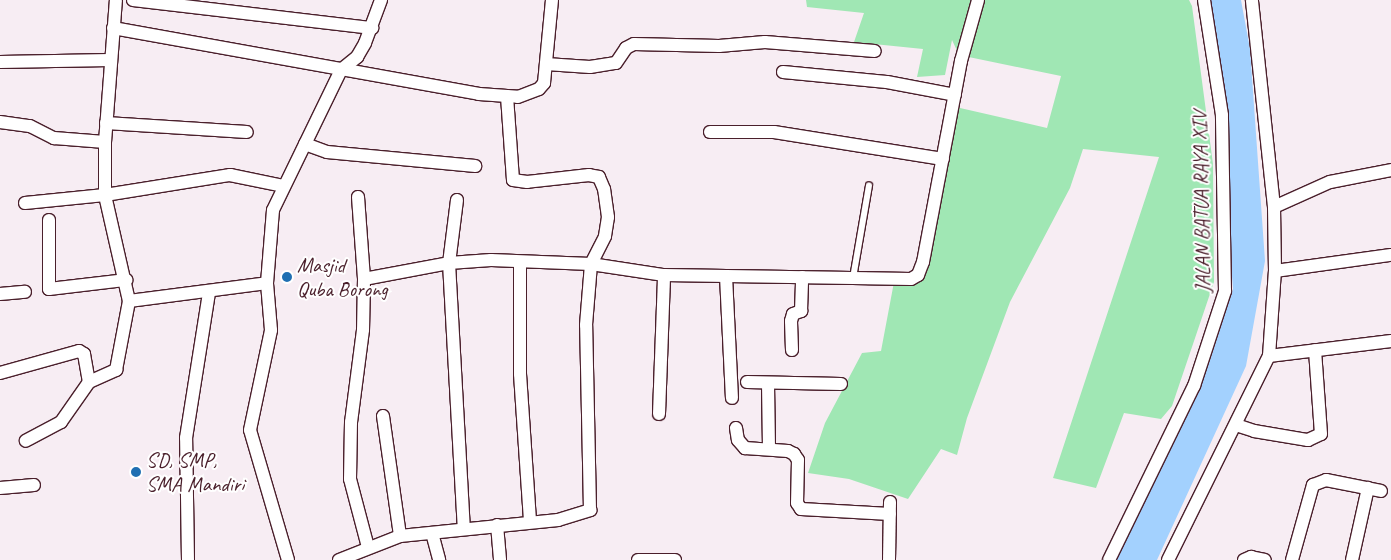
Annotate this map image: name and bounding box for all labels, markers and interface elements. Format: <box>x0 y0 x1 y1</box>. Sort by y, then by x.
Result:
street label: JALAN BATUA RAYA XIV <box>1187 110 1215 294</box>
place label: Masjid Quba Borong <box>297 252 388 302</box>
marker: Masjid Quba Borong <box>281 271 293 283</box>
place label: SD, SMP, SMA Mandiri <box>146 447 244 497</box>
marker: SD, SMP, SMA Mandiri <box>130 466 142 478</box>

